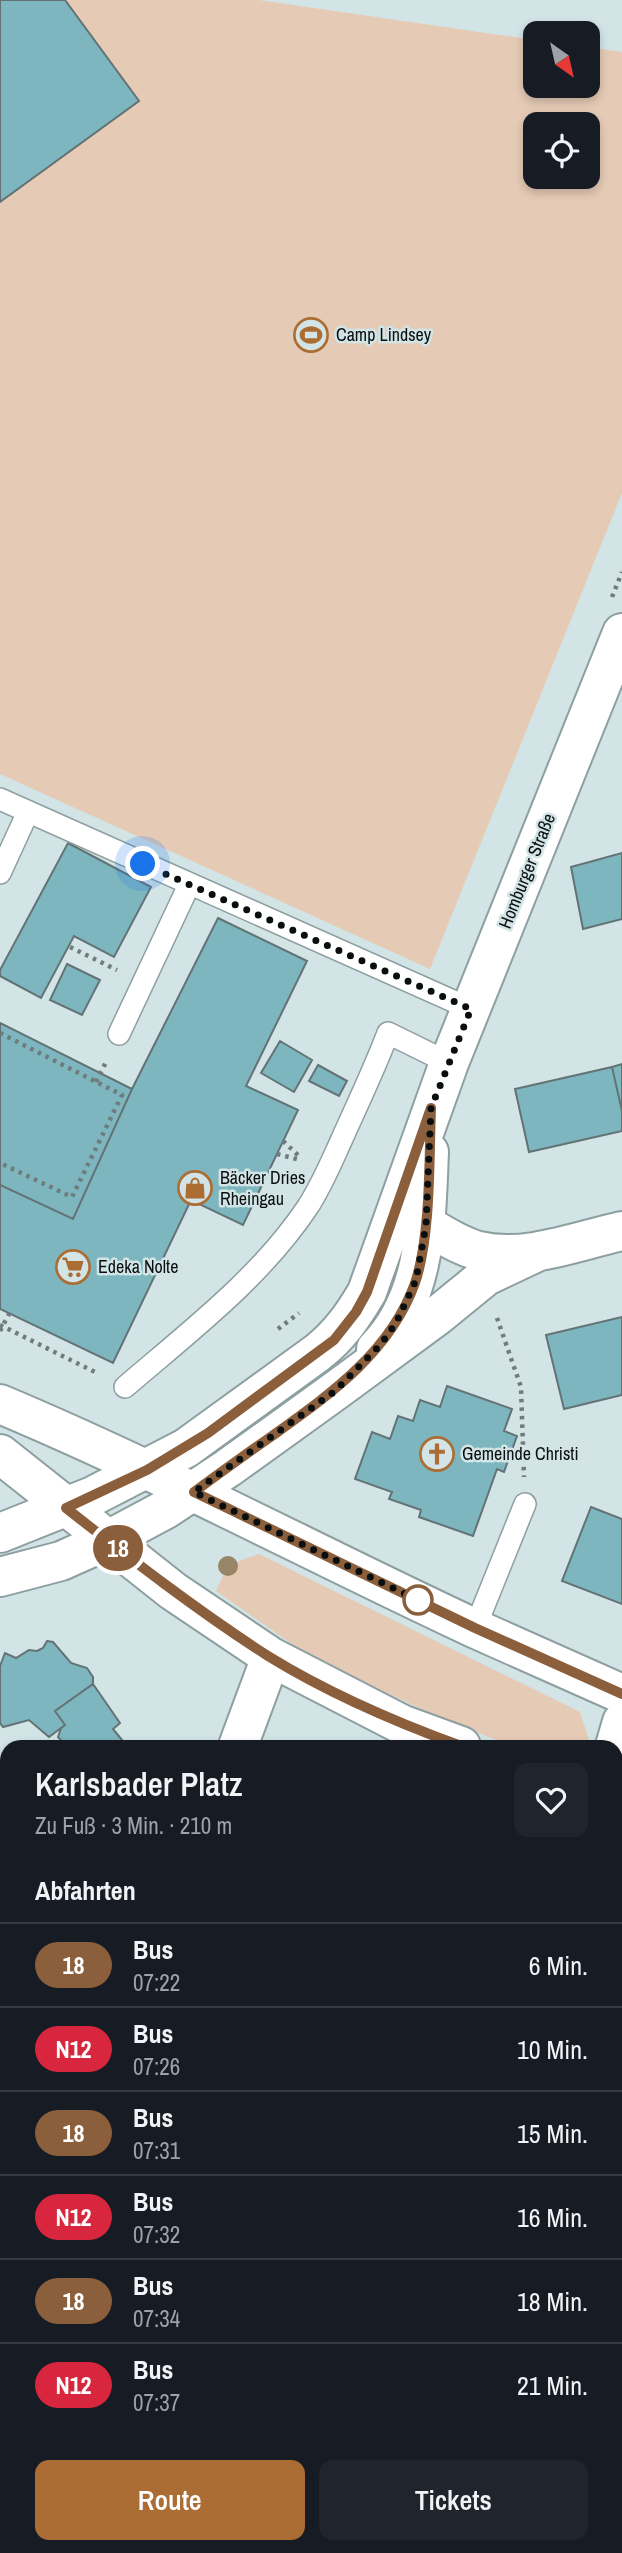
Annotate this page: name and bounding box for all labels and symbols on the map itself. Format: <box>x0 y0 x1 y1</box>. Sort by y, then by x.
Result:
north arrow <box>523 21 600 98</box>
sports icon: Camp Lindsey <box>292 316 330 354</box>
place label: Camp Lindsey <box>336 322 432 347</box>
street label: Homburger Straße <box>492 809 561 932</box>
your location <box>125 846 160 881</box>
place label: Bäcker Dries Rheingau <box>220 1165 305 1211</box>
shop icon: Bäcker Dries Rheingau <box>176 1169 214 1207</box>
supermarket icon: Edeka Nolte <box>54 1248 92 1286</box>
place label: Edeka Nolte <box>98 1254 178 1279</box>
church icon: Gemeinde Christi <box>418 1435 456 1473</box>
place label: Gemeinde Christi <box>462 1441 579 1466</box>
line badge: 18 <box>86 1525 150 1571</box>
unlabelled marker <box>403 1585 433 1615</box>

